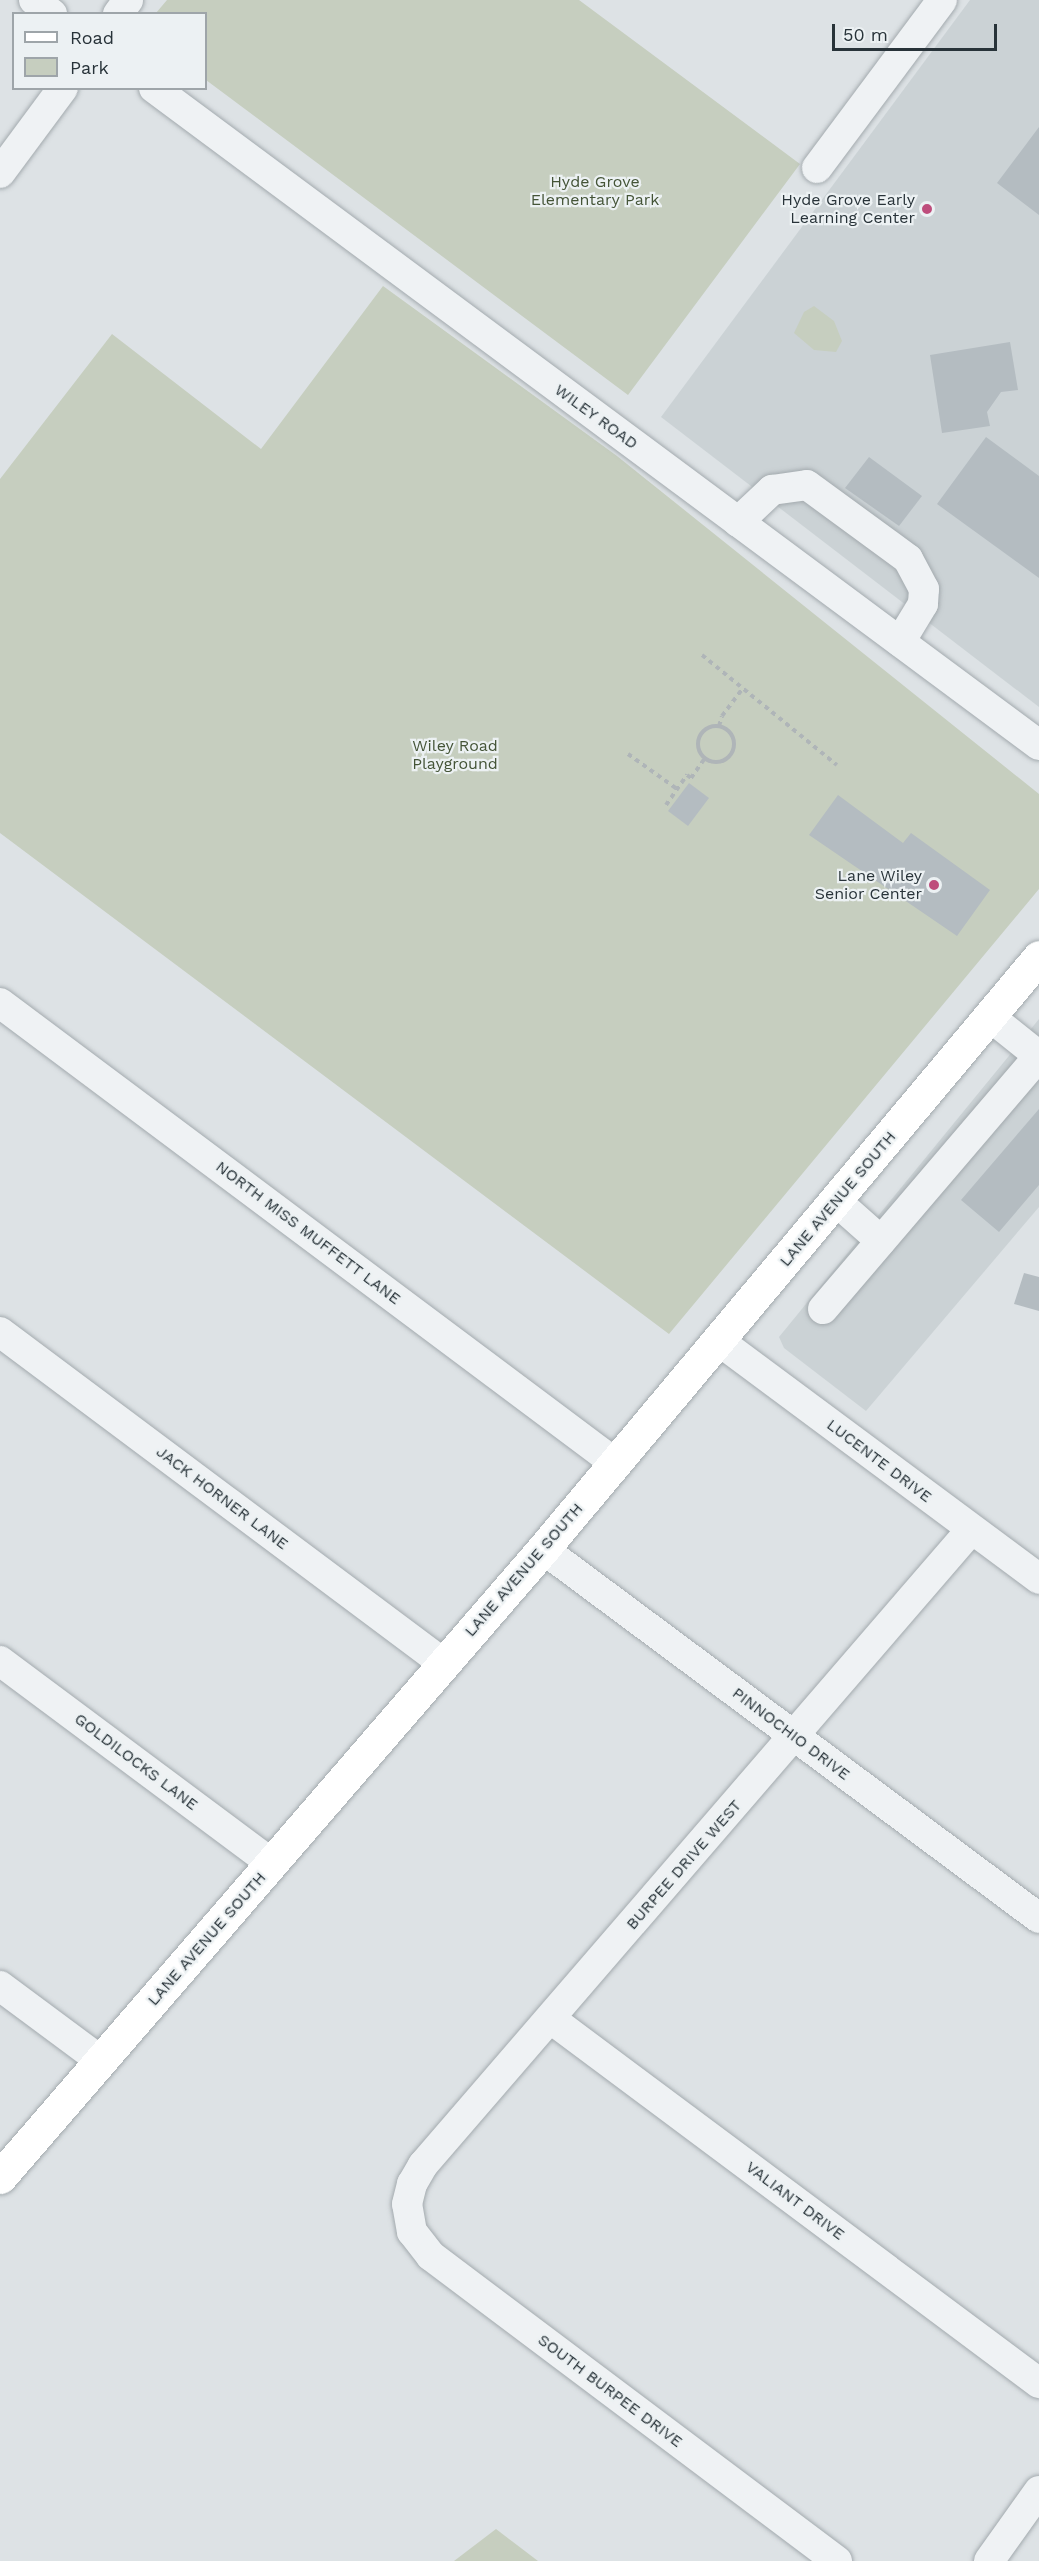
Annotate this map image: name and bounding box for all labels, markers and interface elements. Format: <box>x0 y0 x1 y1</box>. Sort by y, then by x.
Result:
legend <box>12 12 207 90</box>
scale bar <box>835 12 1000 50</box>
text: 50 m <box>843 24 888 45</box>
text: Road <box>70 27 114 48</box>
text: Park <box>70 57 109 78</box>
park label: Hyde Grove Elementary Park <box>530 172 660 210</box>
place label: Hyde Grove Early Learning Center <box>781 190 915 228</box>
marker: Hyde Grove Early Learning Center <box>920 202 934 216</box>
street label: WILEY ROAD <box>550 380 642 454</box>
park label: Wiley Road Playground <box>412 736 498 774</box>
place label: Lane Wiley Senior Center <box>814 866 922 904</box>
marker: Lane Wiley Senior Center <box>927 878 941 892</box>
street label: LANE AVENUE SOUTH <box>776 1127 900 1271</box>
street label: NORTH MISS MUFFETT LANE <box>212 1157 404 1309</box>
street label: LUCENTE DRIVE <box>823 1415 935 1507</box>
street label: JACK HORNER LANE <box>152 1442 292 1554</box>
street label: LANE AVENUE SOUTH <box>461 1499 587 1641</box>
street label: PINNOCHIO DRIVE <box>728 1684 854 1784</box>
street label: GOLDILOCKS LANE <box>71 1709 201 1815</box>
street label: BURPEE DRIVE WEST <box>622 1796 746 1934</box>
street label: LANE AVENUE SOUTH <box>144 1868 270 2010</box>
street label: VALIANT DRIVE <box>742 2157 848 2245</box>
street label: SOUTH BURPEE DRIVE <box>534 2330 686 2452</box>

